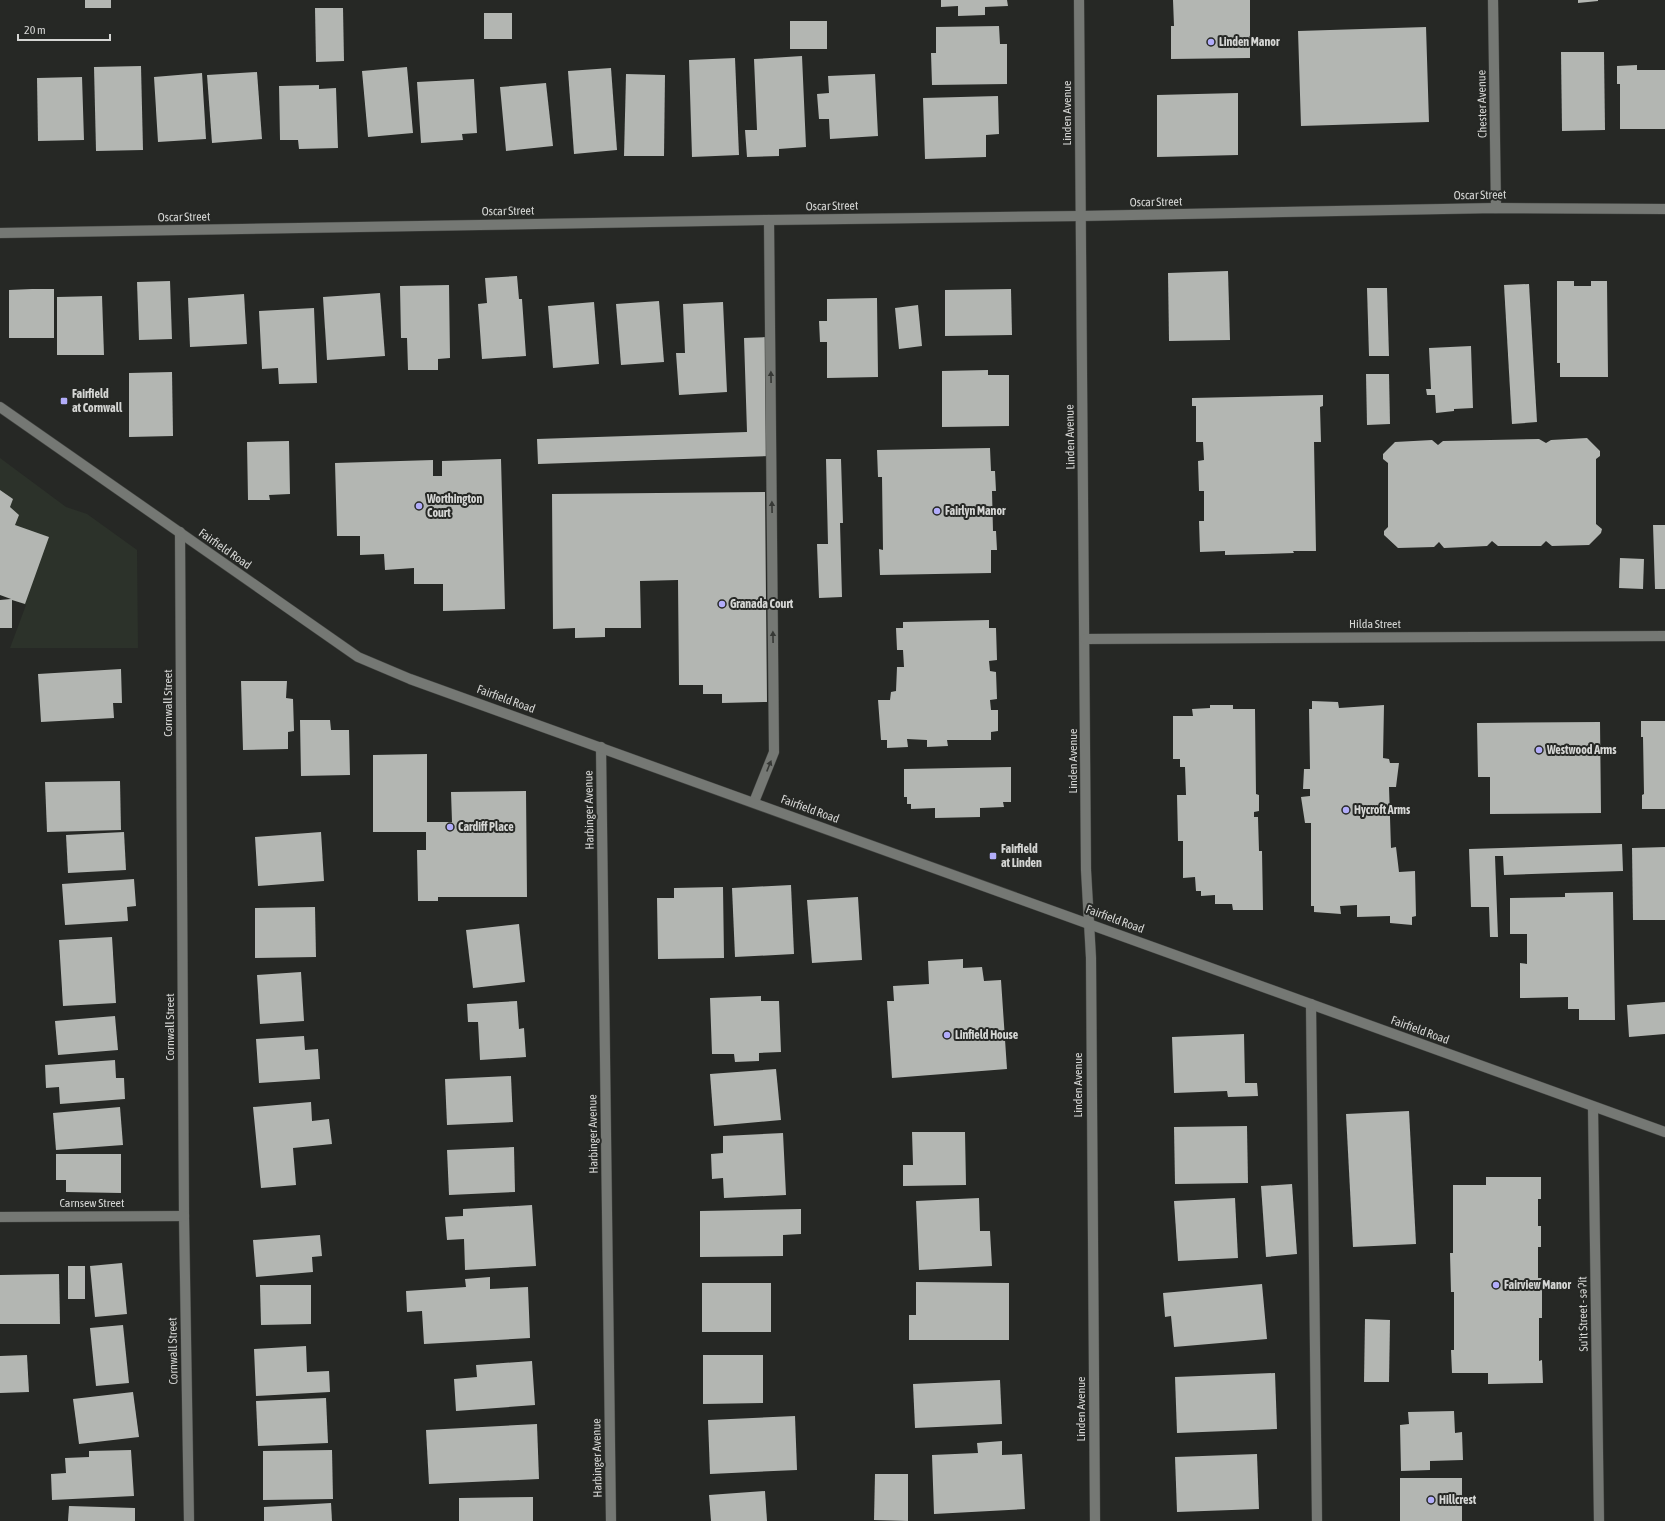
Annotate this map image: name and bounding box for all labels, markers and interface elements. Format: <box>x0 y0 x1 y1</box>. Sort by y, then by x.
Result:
scale bar <box>18 16 110 42</box>
text: 20 m <box>24 23 46 37</box>
place label: Linden Manor <box>1219 35 1280 49</box>
marker: Linden Manor <box>1206 37 1216 47</box>
street label: Chester Avenue <box>1474 70 1490 138</box>
street label: Linden Avenue <box>1060 80 1074 146</box>
street label: Oscar Street <box>1453 188 1507 202</box>
street label: Oscar Street <box>1129 195 1183 209</box>
street label: Oscar Street <box>805 199 859 213</box>
street label: Oscar Street <box>481 204 535 218</box>
street label: Oscar Street <box>157 210 211 224</box>
one-way arrow <box>768 370 774 383</box>
place label: Fairfield at Cornwall <box>72 387 123 415</box>
marker: Fairfield at Cornwall <box>59 396 69 406</box>
street label: Linden Avenue <box>1062 404 1078 470</box>
place label: Worthington Court <box>426 492 482 520</box>
one-way arrow <box>769 500 775 513</box>
marker: Worthington Court <box>414 501 424 511</box>
place label: Fairlyn Manor <box>945 504 1006 518</box>
marker: Fairlyn Manor <box>932 506 942 516</box>
street label: Fairfield Road <box>196 526 254 572</box>
place label: Granada Court <box>730 597 794 611</box>
marker: Granada Court <box>717 599 727 609</box>
street label: Hilda Street <box>1349 617 1402 631</box>
one-way arrow <box>770 630 776 643</box>
street label: Cornwall Street <box>161 669 175 737</box>
street label: Fairfield Road <box>475 682 537 716</box>
street label: Linden Avenue <box>1066 728 1080 794</box>
place label: Westwood Arms <box>1546 743 1617 757</box>
marker: Westwood Arms <box>1534 745 1544 755</box>
one-way arrow <box>766 759 772 771</box>
street label: Harbinger Avenue <box>581 770 597 850</box>
street label: Fairfield Road <box>779 792 841 826</box>
place label: Hycroft Arms <box>1354 803 1411 817</box>
marker: Hycroft Arms <box>1341 805 1351 815</box>
place label: Cardiff Place <box>458 820 514 834</box>
marker: Cardiff Place <box>445 822 455 832</box>
place label: Fairfield at Linden <box>1001 842 1042 870</box>
marker: Fairfield at Linden <box>988 851 998 861</box>
street label: Fairfield Road <box>1084 902 1146 936</box>
street label: Cornwall Street <box>163 993 177 1061</box>
street label: Fairfield Road <box>1389 1013 1451 1047</box>
place label: Linfield House <box>955 1028 1019 1042</box>
marker: Linfield House <box>942 1030 952 1040</box>
street label: Linden Avenue <box>1071 1052 1085 1118</box>
street label: Harbinger Avenue <box>585 1094 601 1174</box>
street label: Carnsew Street <box>59 1196 125 1210</box>
street label: Su'it Street - səʔít <box>1575 1276 1591 1352</box>
place label: Fairview Manor <box>1504 1278 1571 1292</box>
marker: Fairview Manor <box>1491 1280 1501 1290</box>
street label: Cornwall Street <box>165 1317 181 1385</box>
street label: Linden Avenue <box>1074 1376 1088 1442</box>
street label: Harbinger Avenue <box>589 1418 605 1498</box>
place label: Hillcrest <box>1439 1493 1477 1507</box>
marker: Hillcrest <box>1426 1495 1436 1505</box>

